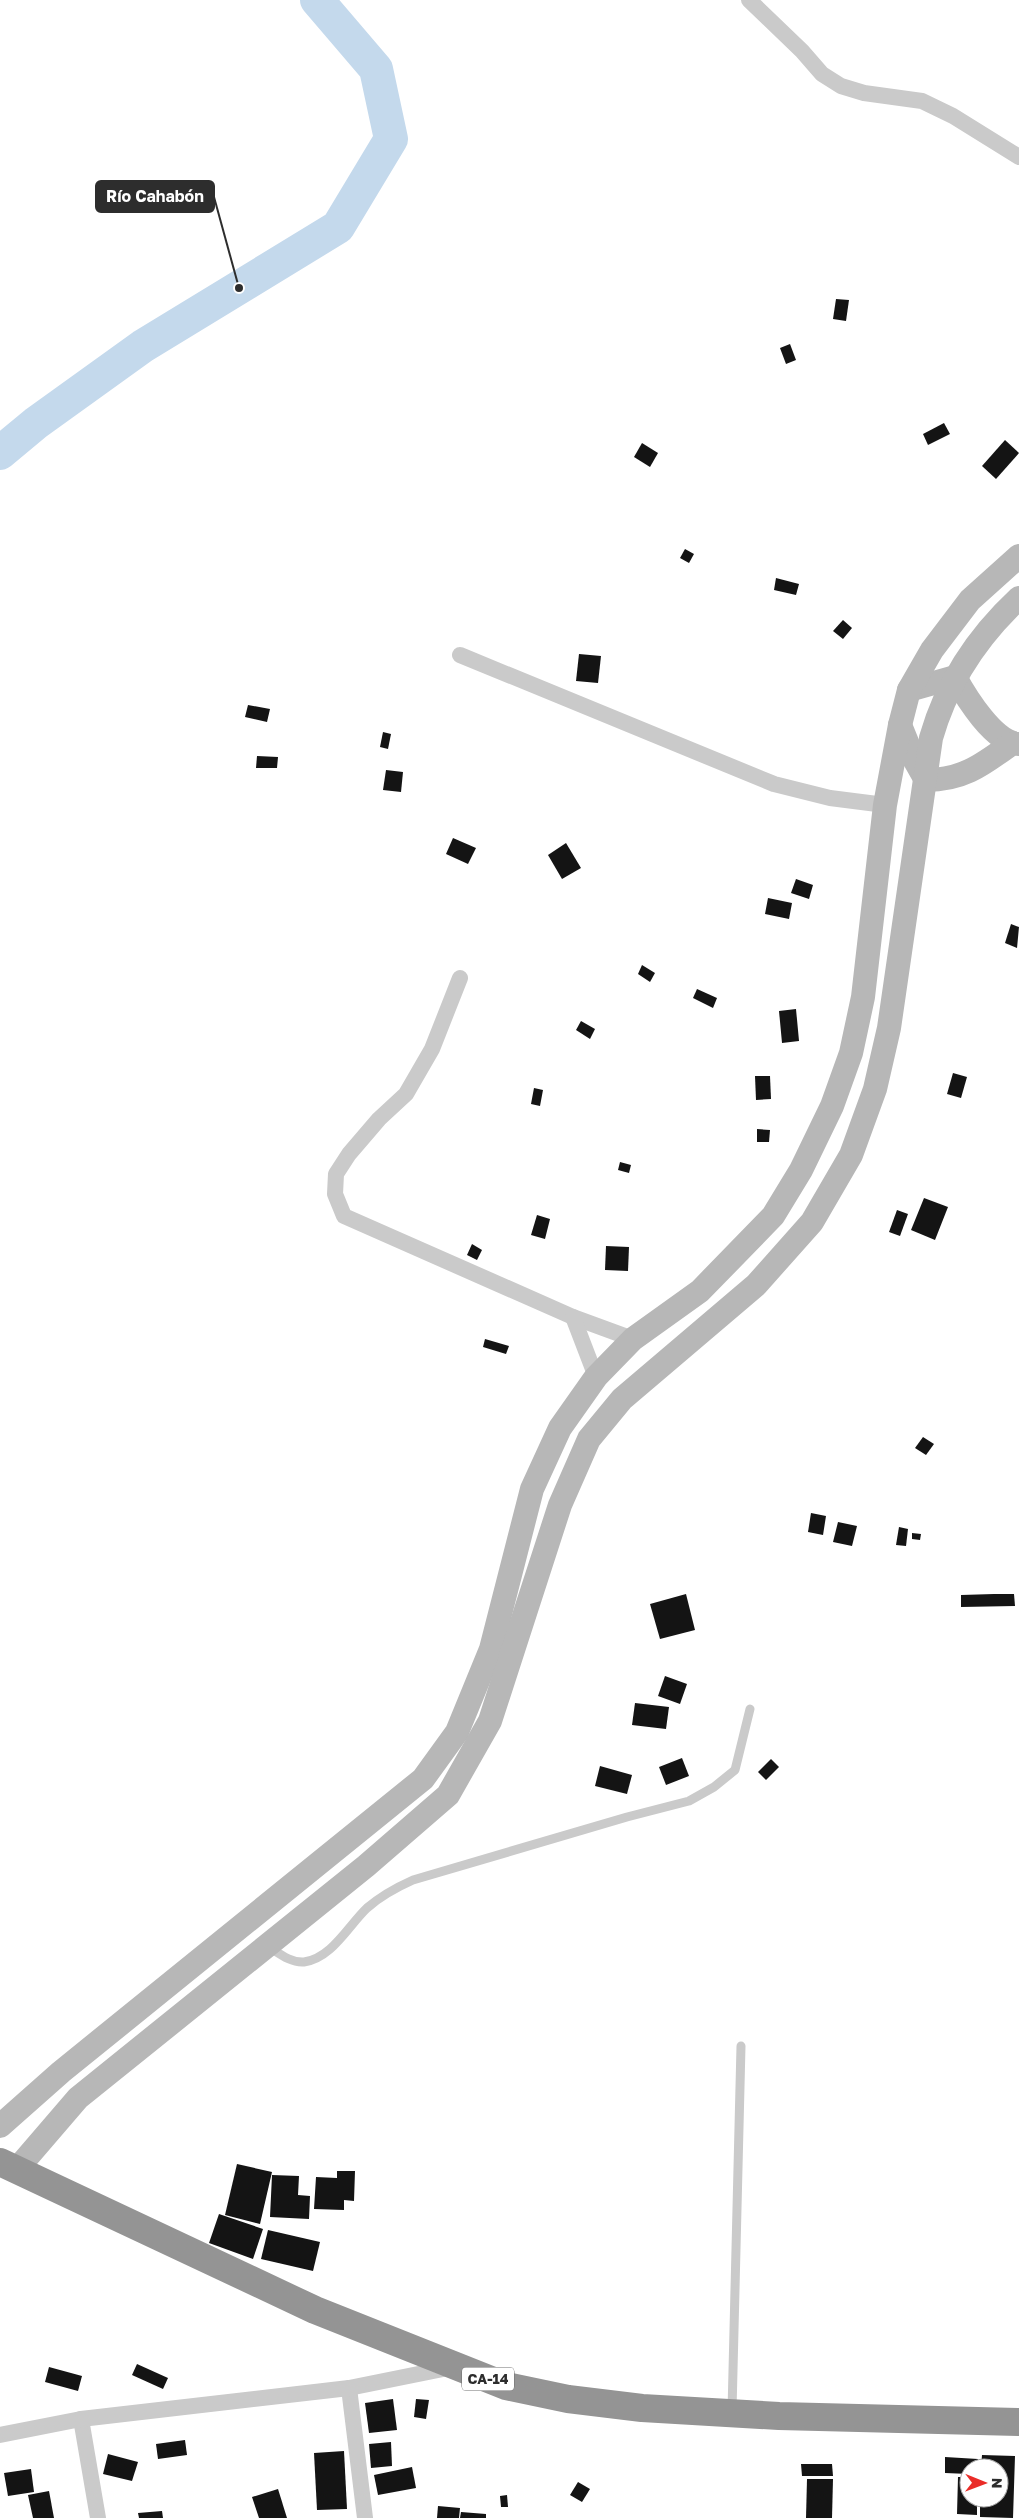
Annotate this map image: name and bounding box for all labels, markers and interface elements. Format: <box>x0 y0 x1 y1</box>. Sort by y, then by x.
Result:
callout: Río Cahabón <box>96 181 214 212</box>
text: Río Cahabón <box>106 186 204 206</box>
road number: CA-14 <box>462 2368 514 2390</box>
north arrow <box>959 2458 1009 2508</box>
text: N <box>989 2478 1006 2489</box>

